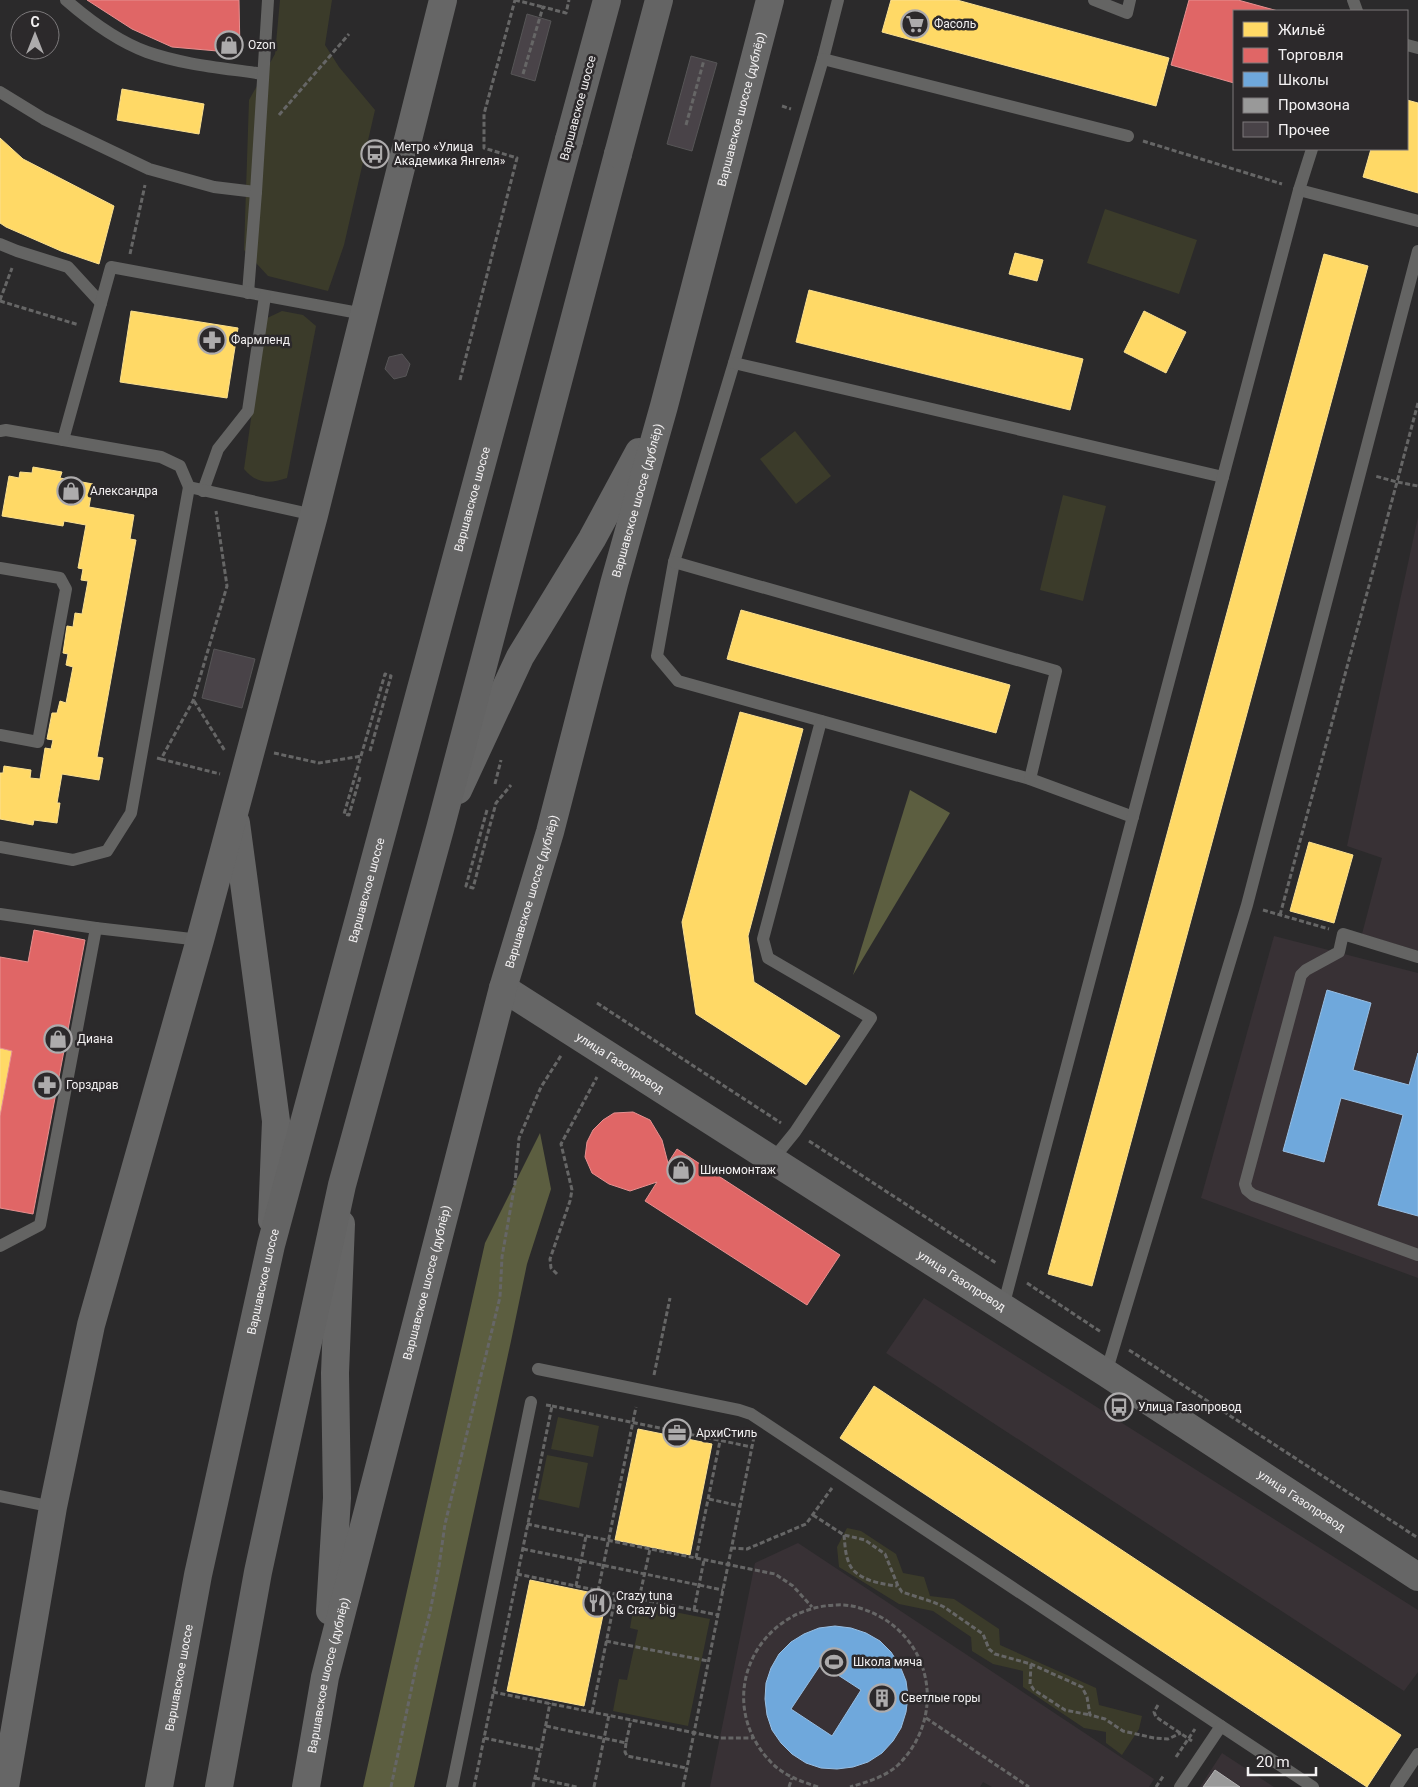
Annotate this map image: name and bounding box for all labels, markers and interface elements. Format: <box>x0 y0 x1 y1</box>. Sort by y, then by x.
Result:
supermarket icon: Фасоль <box>900 9 930 39</box>
north arrow <box>10 10 60 60</box>
legend <box>1233 10 1408 150</box>
text: С <box>30 14 40 30</box>
place label: Фасоль <box>934 17 976 31</box>
text: Жильё <box>1278 21 1325 39</box>
shop icon: Ozon <box>214 30 244 60</box>
street label: Варшавское шоссе (дублёр) <box>715 30 768 188</box>
place label: Ozon <box>248 38 276 52</box>
text: Торговля <box>1278 46 1343 64</box>
street label: Варшавское шоссе <box>557 54 599 162</box>
text: Школы <box>1278 71 1329 89</box>
text: Промзона <box>1278 96 1350 114</box>
text: Прочее <box>1278 121 1330 139</box>
bus stop icon: Метро «Улица Академика Янгеля» <box>360 139 390 169</box>
place label: Метро «Улица Академика Янгеля» <box>394 140 506 168</box>
pharmacy icon: Фармленд <box>197 325 227 355</box>
place label: Фармленд <box>231 333 290 347</box>
street label: Варшавское шоссе (дублёр) <box>609 422 666 579</box>
street label: Варшавское шоссе <box>451 445 493 553</box>
shop icon: Александра <box>56 476 86 506</box>
place label: Александра <box>90 484 158 498</box>
street label: Варшавское шоссе (дублёр) <box>502 813 561 970</box>
street label: Варшавское шоссе <box>346 836 388 944</box>
shop icon: Диана <box>43 1024 73 1054</box>
street label: улица Газопровод <box>573 1029 667 1096</box>
place label: Диана <box>77 1032 113 1046</box>
pharmacy icon: Горздрав <box>32 1070 62 1100</box>
place label: Горздрав <box>66 1078 119 1092</box>
shop icon: Шиномонтаж <box>666 1155 696 1185</box>
place label: Шиномонтаж <box>700 1163 777 1177</box>
street label: Варшавское шоссе (дублёр) <box>400 1204 454 1361</box>
street label: Варшавское шоссе <box>244 1227 282 1336</box>
street label: улица Газопровод <box>915 1247 1008 1314</box>
bus stop icon: Улица Газопровод <box>1104 1392 1134 1422</box>
place label: Улица Газопровод <box>1138 1400 1242 1414</box>
office icon: АрхиСтиль <box>662 1418 692 1448</box>
place label: АрхиСтиль <box>696 1426 757 1440</box>
street label: улица Газопровод <box>1255 1467 1348 1535</box>
restaurant icon: Crazy tuna & Crazy big <box>582 1588 612 1618</box>
place label: Crazy tuna & Crazy big <box>616 1589 676 1617</box>
street label: Варшавское шоссе (дублёр) <box>305 1596 352 1754</box>
street label: Варшавское шоссе <box>162 1623 196 1732</box>
sports icon: Школа мяча <box>819 1647 849 1677</box>
place label: Школа мяча <box>853 1655 922 1669</box>
building icon: Светлые горы <box>867 1683 897 1713</box>
place label: Светлые горы <box>901 1691 981 1705</box>
scale bar <box>1248 1744 1316 1776</box>
text: 20 m <box>1256 1753 1290 1771</box>

